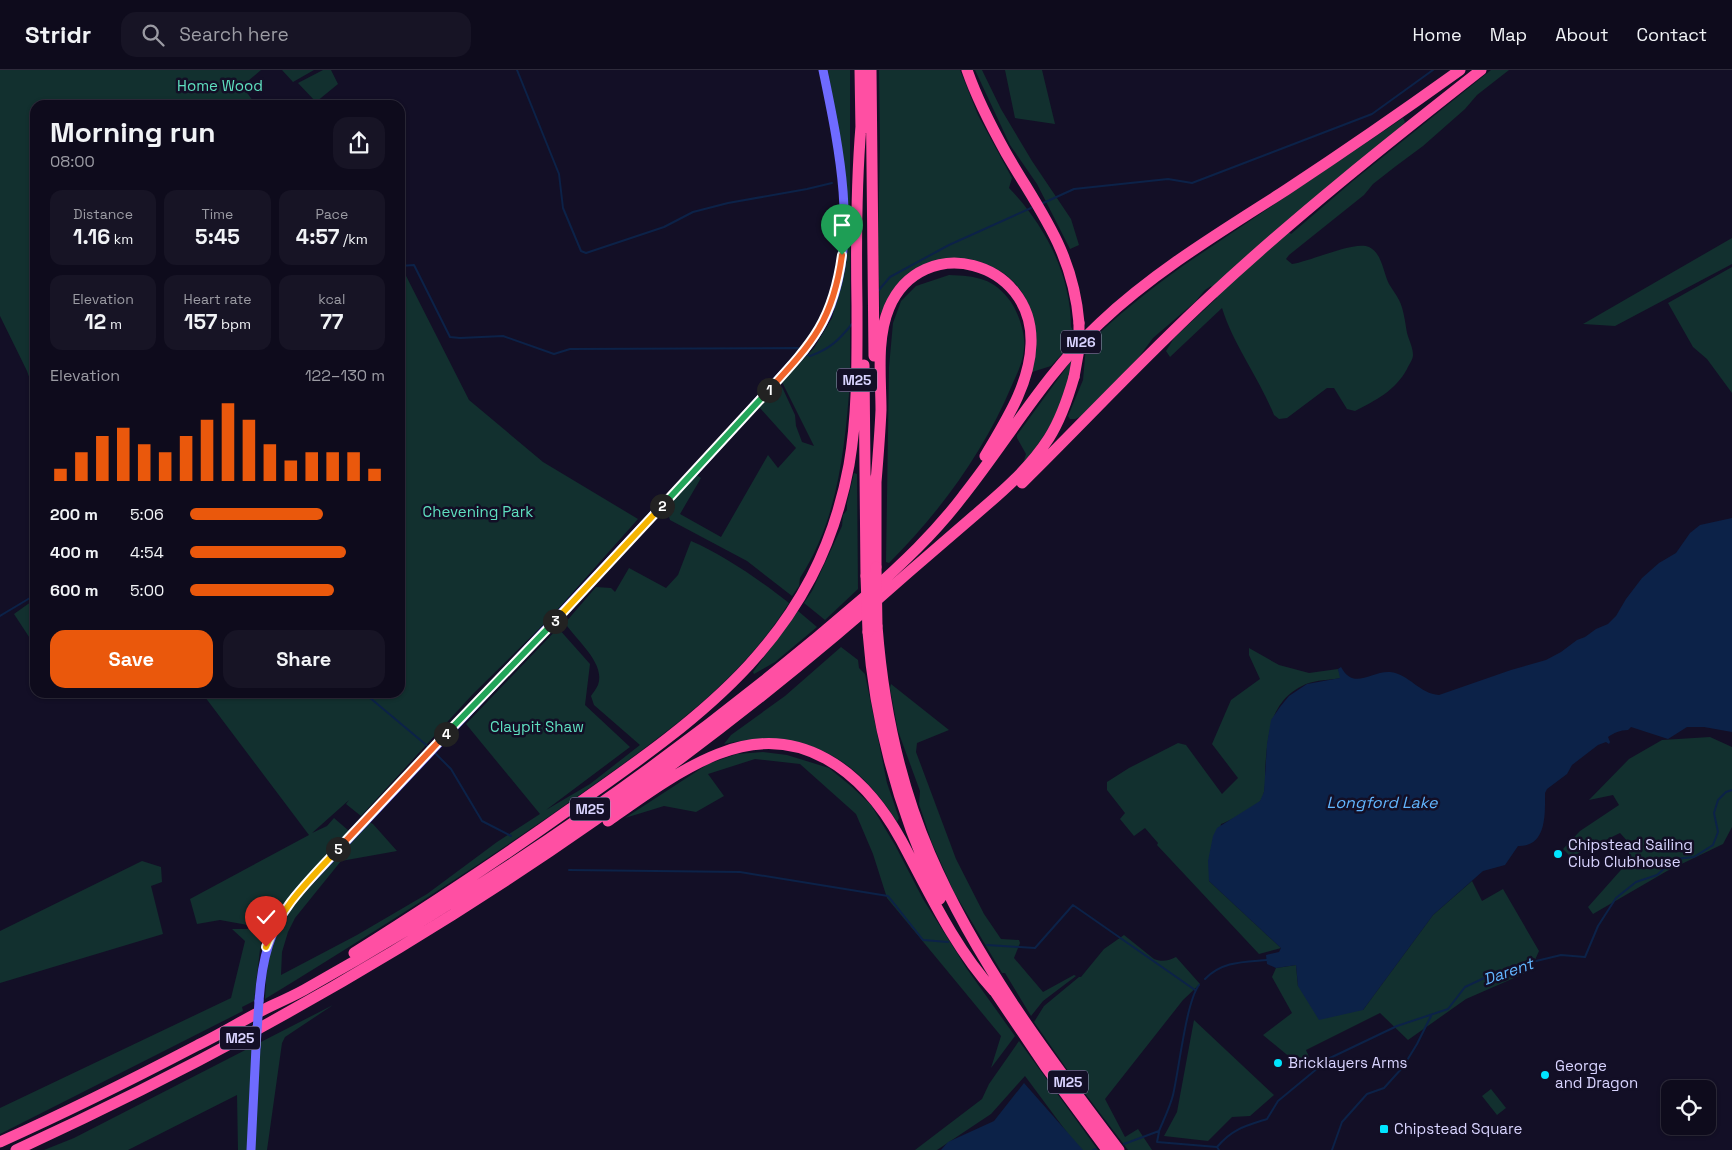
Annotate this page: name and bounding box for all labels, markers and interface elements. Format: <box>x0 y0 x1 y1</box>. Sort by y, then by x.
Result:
search box <box>121 12 471 57</box>
text: Stridr <box>25 19 91 50</box>
icon: search <box>139 21 167 49</box>
text: Search here <box>179 22 289 47</box>
text: Home <box>1413 23 1462 46</box>
text: Map <box>1490 23 1527 46</box>
text: About <box>1555 23 1609 46</box>
text: Contact <box>1637 23 1707 46</box>
park label: Home Wood <box>177 76 263 95</box>
text: Morning run <box>50 114 215 150</box>
button: share <box>333 117 385 169</box>
text: 08:00 <box>50 151 95 172</box>
pin <box>821 204 863 255</box>
text: Distance <box>73 205 133 223</box>
text: Time <box>202 205 233 223</box>
text: Pace <box>315 205 348 223</box>
icon: arrive <box>828 211 856 239</box>
text: 1.16 <box>73 223 110 250</box>
text: 5:45 <box>195 223 240 250</box>
text: 4:57 <box>296 223 339 250</box>
text: km <box>110 230 133 248</box>
text: /km <box>339 230 368 248</box>
text: Elevation <box>72 290 134 308</box>
text: Heart rate <box>184 290 251 308</box>
text: kcal <box>318 290 345 308</box>
text: 12 <box>84 308 106 335</box>
text: 157 <box>184 308 217 335</box>
text: 77 <box>320 308 343 335</box>
text: m <box>106 315 122 333</box>
text: bpm <box>217 315 251 333</box>
road number: M26 <box>1061 330 1101 354</box>
text: Elevation <box>50 365 120 386</box>
text: 122–130 m <box>305 365 385 386</box>
road number: M25 <box>837 368 877 392</box>
pin: 1 <box>756 378 782 402</box>
text: 1 <box>766 381 773 399</box>
pin: 2 <box>650 494 674 518</box>
text: 2 <box>658 497 667 515</box>
park label: Chevening Park <box>423 502 533 521</box>
text: 200 m <box>50 504 98 525</box>
text: 5:06 <box>130 504 164 525</box>
text: 400 m <box>50 542 99 563</box>
text: 4:54 <box>130 542 164 563</box>
text: 600 m <box>50 580 98 601</box>
text: 5:00 <box>130 580 164 601</box>
pin: 3 <box>542 608 568 634</box>
text: 3 <box>551 612 560 630</box>
button: Save <box>50 630 213 688</box>
button: Share <box>223 630 385 688</box>
park label: Claypit Shaw <box>490 717 584 736</box>
pin: 4 <box>434 722 458 746</box>
text: 4 <box>442 725 451 743</box>
water label: Longford Lake <box>1327 792 1438 813</box>
road number: M25 <box>570 798 610 821</box>
place label: Chipstead Sailing Club Clubhouse <box>1568 835 1693 871</box>
pin: 5 <box>326 836 350 862</box>
text: 5 <box>334 840 343 858</box>
marker: Chipstead Sailing Club Clubhouse <box>1552 848 1564 860</box>
pin <box>245 896 287 947</box>
icon: check <box>252 903 280 931</box>
water label: Darent <box>1480 953 1538 990</box>
road number: M25 <box>220 1026 260 1050</box>
place label: Bricklayers Arms <box>1288 1053 1408 1072</box>
place label: George and Dragon <box>1555 1056 1638 1092</box>
marker: Bricklayers Arms <box>1272 1057 1284 1069</box>
marker: George and Dragon <box>1539 1069 1551 1081</box>
road number: M25 <box>1048 1070 1088 1094</box>
map controls <box>1661 1080 1716 1135</box>
button: locate <box>1661 1080 1716 1135</box>
place label: Chipstead Square <box>1394 1119 1522 1138</box>
marker: Chipstead Square <box>1378 1123 1390 1135</box>

